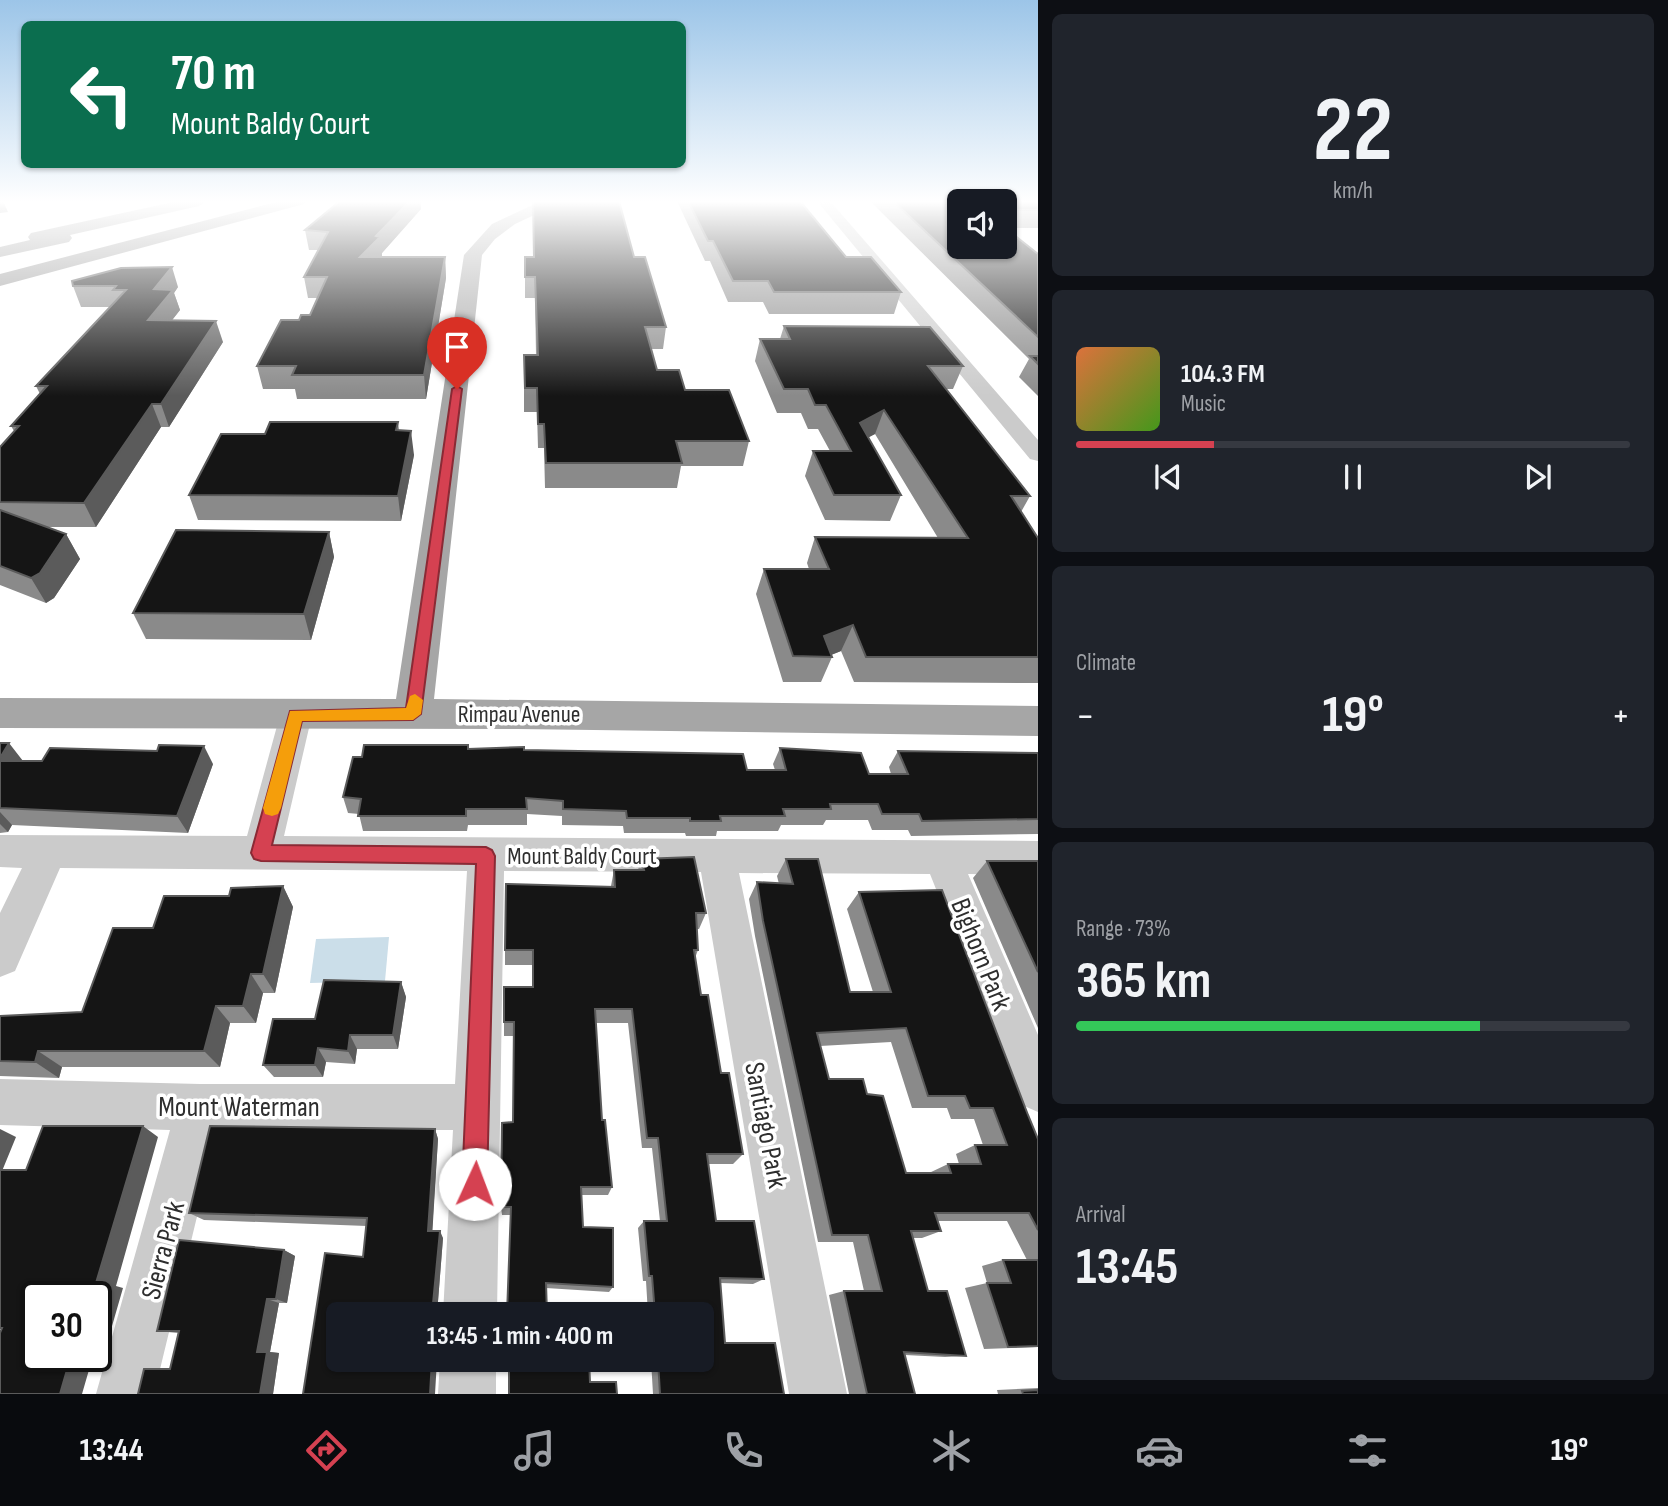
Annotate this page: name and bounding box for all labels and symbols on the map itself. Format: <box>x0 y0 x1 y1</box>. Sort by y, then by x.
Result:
pin <box>427 317 487 389</box>
street label: Rimpau Avenue <box>458 700 580 729</box>
street label: Mount Baldy Court <box>507 842 657 871</box>
street label: Bighorn Park <box>943 894 1018 1016</box>
street label: Santiago Park <box>737 1060 794 1191</box>
street label: Mount Waterman <box>158 1091 320 1124</box>
position arrow <box>438 1147 512 1221</box>
street label: Sierra Park <box>135 1197 192 1303</box>
speed limit sign: 30 <box>21 1281 112 1372</box>

